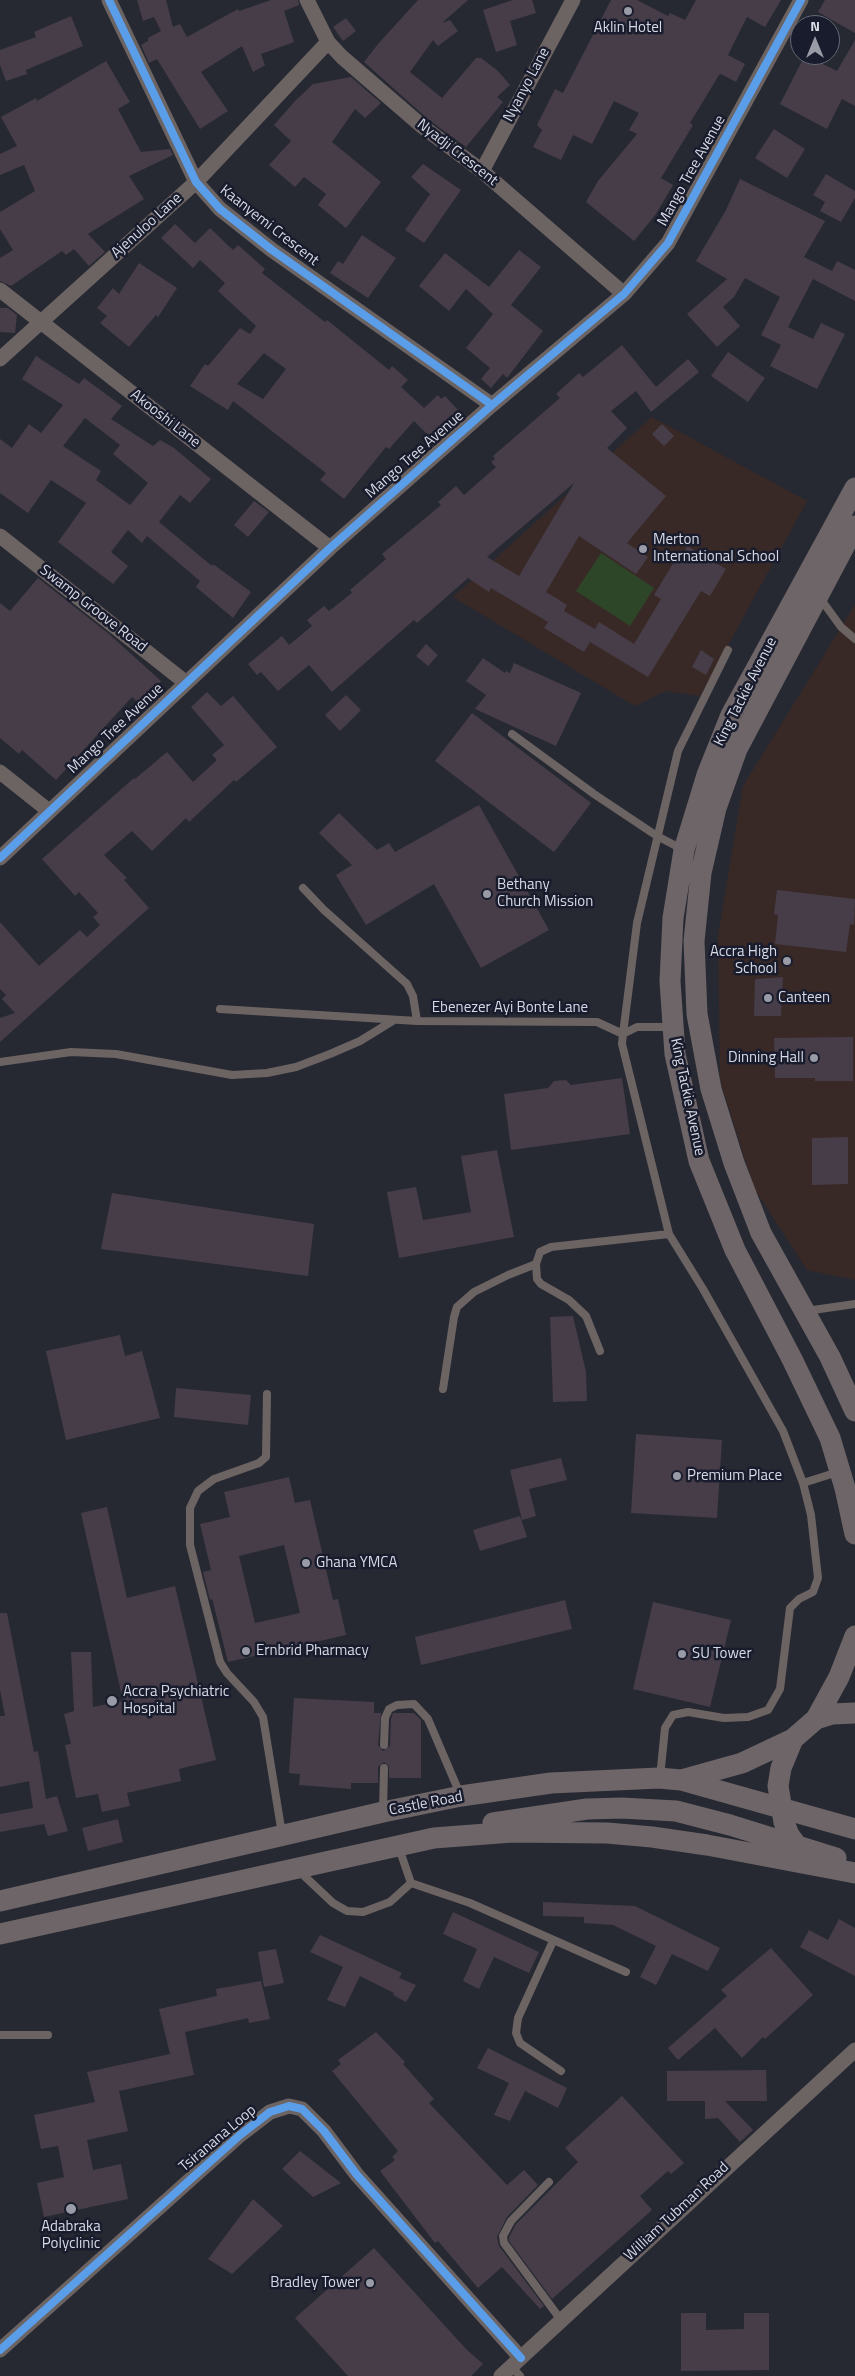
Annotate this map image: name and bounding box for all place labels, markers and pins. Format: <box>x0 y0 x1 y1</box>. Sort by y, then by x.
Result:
marker: Aklin Hotel <box>622 5 634 17</box>
place label: Aklin Hotel <box>594 19 662 37</box>
place label: Merton International School <box>653 531 779 566</box>
marker: Merton International School <box>637 543 649 555</box>
place label: Bethany Church Mission <box>497 876 593 911</box>
marker: Bethany Church Mission <box>481 888 493 900</box>
place label: Accra High School <box>710 943 777 978</box>
marker: Accra High School <box>781 955 793 967</box>
place label: Canteen <box>778 989 830 1007</box>
marker: Canteen <box>762 992 774 1004</box>
place label: Dinning Hall <box>728 1049 804 1067</box>
marker: Dinning Hall <box>808 1052 820 1064</box>
place label: Premium Place <box>687 1467 782 1485</box>
marker: Premium Place <box>671 1470 683 1482</box>
place label: Ghana YMCA <box>316 1554 397 1572</box>
marker: Ghana YMCA <box>300 1557 312 1569</box>
place label: Ernbrid Pharmacy <box>256 1642 369 1660</box>
marker: Ernbrid Pharmacy <box>240 1645 252 1657</box>
place label: SU Tower <box>692 1645 752 1663</box>
marker: SU Tower <box>676 1648 688 1660</box>
place label: Accra Psychiatric Hospital <box>123 1683 229 1718</box>
marker: Accra Psychiatric Hospital <box>105 1694 119 1708</box>
marker: Adabraka Polyclinic <box>64 2202 78 2216</box>
place label: Adabraka Polyclinic <box>41 2218 101 2253</box>
place label: Bradley Tower <box>270 2274 360 2292</box>
marker: Bradley Tower <box>364 2277 376 2289</box>

